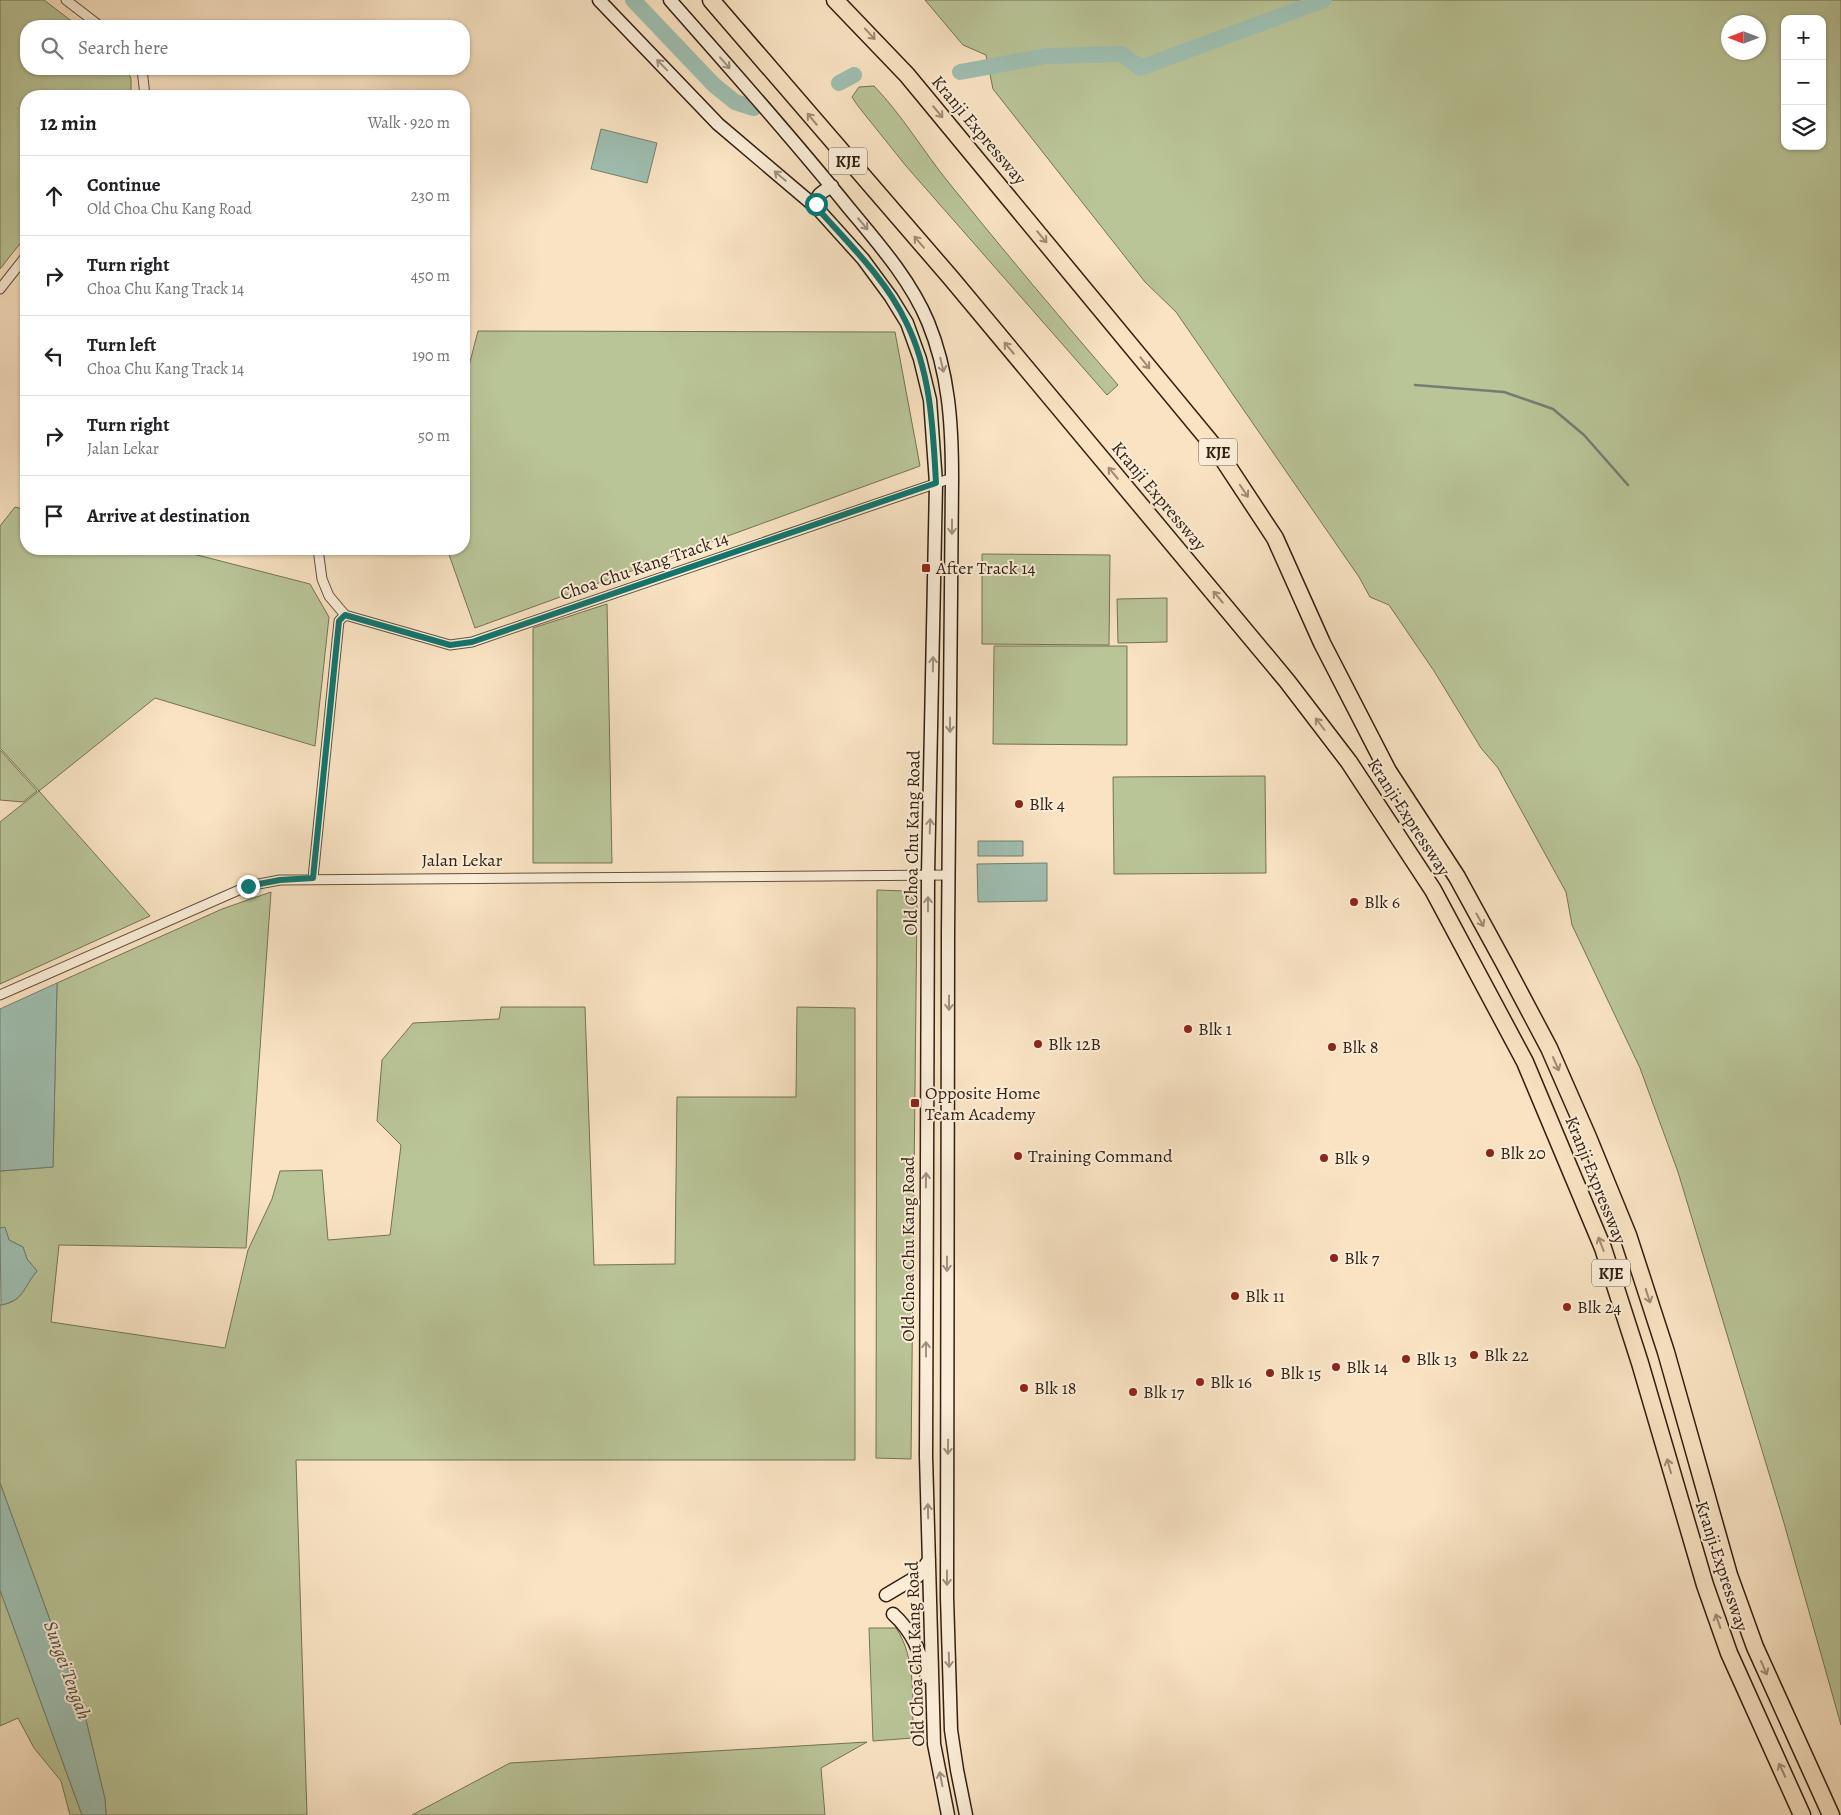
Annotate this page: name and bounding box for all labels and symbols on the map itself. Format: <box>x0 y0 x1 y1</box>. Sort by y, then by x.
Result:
north arrow <box>1721 15 1766 60</box>
one-way arrow <box>864 28 875 41</box>
one-way arrow <box>719 56 731 69</box>
one-way arrow <box>656 58 668 71</box>
street label: Kranji Expressway <box>926 70 1032 190</box>
one-way arrow <box>933 105 944 118</box>
one-way arrow <box>807 113 818 126</box>
road number: KJE <box>829 148 867 175</box>
one-way arrow <box>773 171 786 182</box>
route start <box>805 193 828 216</box>
one-way arrow <box>857 217 868 230</box>
one-way arrow <box>1036 231 1047 244</box>
one-way arrow <box>913 235 925 248</box>
one-way arrow <box>1003 342 1014 355</box>
one-way arrow <box>938 356 947 372</box>
one-way arrow <box>1140 356 1151 369</box>
street label: Kranji Expressway <box>1106 436 1212 556</box>
road number: KJE <box>1199 438 1237 466</box>
one-way arrow <box>1108 466 1119 479</box>
one-way arrow <box>1239 484 1249 498</box>
one-way arrow <box>947 518 957 535</box>
street label: Choa Chu Kang Track 14 <box>557 526 731 606</box>
place label: After Track 14 <box>935 556 1036 580</box>
marker: After Track 14 <box>920 562 932 574</box>
one-way arrow <box>1212 590 1224 603</box>
one-way arrow <box>928 656 938 672</box>
one-way arrow <box>946 716 955 732</box>
one-way arrow <box>1314 718 1325 731</box>
street label: Old Choa Chu Kang Road <box>898 750 926 936</box>
street label: Kranji Expressway <box>1362 754 1457 881</box>
place label: Blk 4 <box>1029 792 1065 816</box>
marker: Blk 4 <box>1013 798 1025 810</box>
one-way arrow <box>925 818 934 834</box>
street label: Jalan Lekar <box>422 848 503 872</box>
route end <box>237 875 260 898</box>
place label: Blk 6 <box>1364 890 1400 914</box>
one-way arrow <box>923 896 933 912</box>
marker: Blk 6 <box>1348 896 1360 908</box>
one-way arrow <box>1476 912 1486 927</box>
one-way arrow <box>944 994 954 1011</box>
place label: Blk 1 <box>1198 1017 1232 1041</box>
marker: Blk 1 <box>1182 1023 1194 1035</box>
place label: Blk 12B <box>1048 1032 1101 1056</box>
place label: Blk 8 <box>1342 1035 1378 1059</box>
marker: Blk 12B <box>1032 1038 1044 1050</box>
marker: Blk 8 <box>1326 1041 1338 1053</box>
one-way arrow <box>1551 1056 1561 1071</box>
place label: Opposite Home Team Academy <box>925 1081 1041 1126</box>
marker: Opposite Home Team Academy <box>909 1097 921 1109</box>
street label: Kranji Expressway <box>1559 1113 1633 1248</box>
place label: Blk 20 <box>1500 1141 1546 1165</box>
place label: Training Command <box>1028 1144 1173 1168</box>
place label: Blk 9 <box>1334 1146 1370 1170</box>
marker: Blk 20 <box>1484 1147 1496 1159</box>
marker: Training Command <box>1012 1150 1024 1162</box>
marker: Blk 9 <box>1318 1152 1330 1164</box>
street label: Old Choa Chu Kang Road <box>896 1156 920 1342</box>
one-way arrow <box>921 1172 931 1188</box>
one-way arrow <box>1596 1237 1605 1252</box>
place label: Blk 7 <box>1344 1246 1380 1270</box>
marker: Blk 7 <box>1328 1252 1340 1264</box>
one-way arrow <box>943 1256 952 1272</box>
road number: KJE <box>1592 1260 1630 1286</box>
place label: Blk 11 <box>1245 1284 1285 1308</box>
one-way arrow <box>1644 1288 1653 1303</box>
marker: Blk 11 <box>1229 1290 1241 1302</box>
place label: Blk 24 <box>1577 1295 1621 1319</box>
marker: Blk 24 <box>1561 1301 1573 1313</box>
one-way arrow <box>921 1341 931 1358</box>
place label: Blk 22 <box>1484 1343 1529 1367</box>
place label: Blk 13 <box>1416 1347 1457 1371</box>
marker: Blk 22 <box>1468 1349 1480 1361</box>
marker: Blk 13 <box>1400 1353 1412 1365</box>
place label: Blk 14 <box>1346 1355 1388 1379</box>
place label: Blk 15 <box>1280 1361 1322 1385</box>
marker: Blk 14 <box>1330 1361 1342 1373</box>
marker: Blk 15 <box>1264 1367 1276 1379</box>
place label: Blk 16 <box>1210 1370 1252 1394</box>
place label: Blk 18 <box>1034 1376 1077 1400</box>
marker: Blk 16 <box>1194 1376 1206 1388</box>
place label: Blk 17 <box>1143 1380 1185 1404</box>
marker: Blk 18 <box>1018 1382 1030 1394</box>
marker: Blk 17 <box>1127 1386 1139 1398</box>
one-way arrow <box>943 1439 953 1455</box>
one-way arrow <box>1664 1459 1674 1475</box>
street label: Kranji Expressway <box>1690 1498 1755 1635</box>
one-way arrow <box>923 1503 933 1520</box>
street label: Old Choa Chu Kang Road <box>900 1561 930 1747</box>
one-way arrow <box>942 1570 952 1586</box>
one-way arrow <box>1713 1614 1722 1630</box>
water label: Sungei Tengah <box>37 1617 97 1723</box>
one-way arrow <box>944 1652 953 1668</box>
one-way arrow <box>1759 1660 1769 1675</box>
one-way arrow <box>1777 1763 1786 1778</box>
one-way arrow <box>935 1772 945 1788</box>

